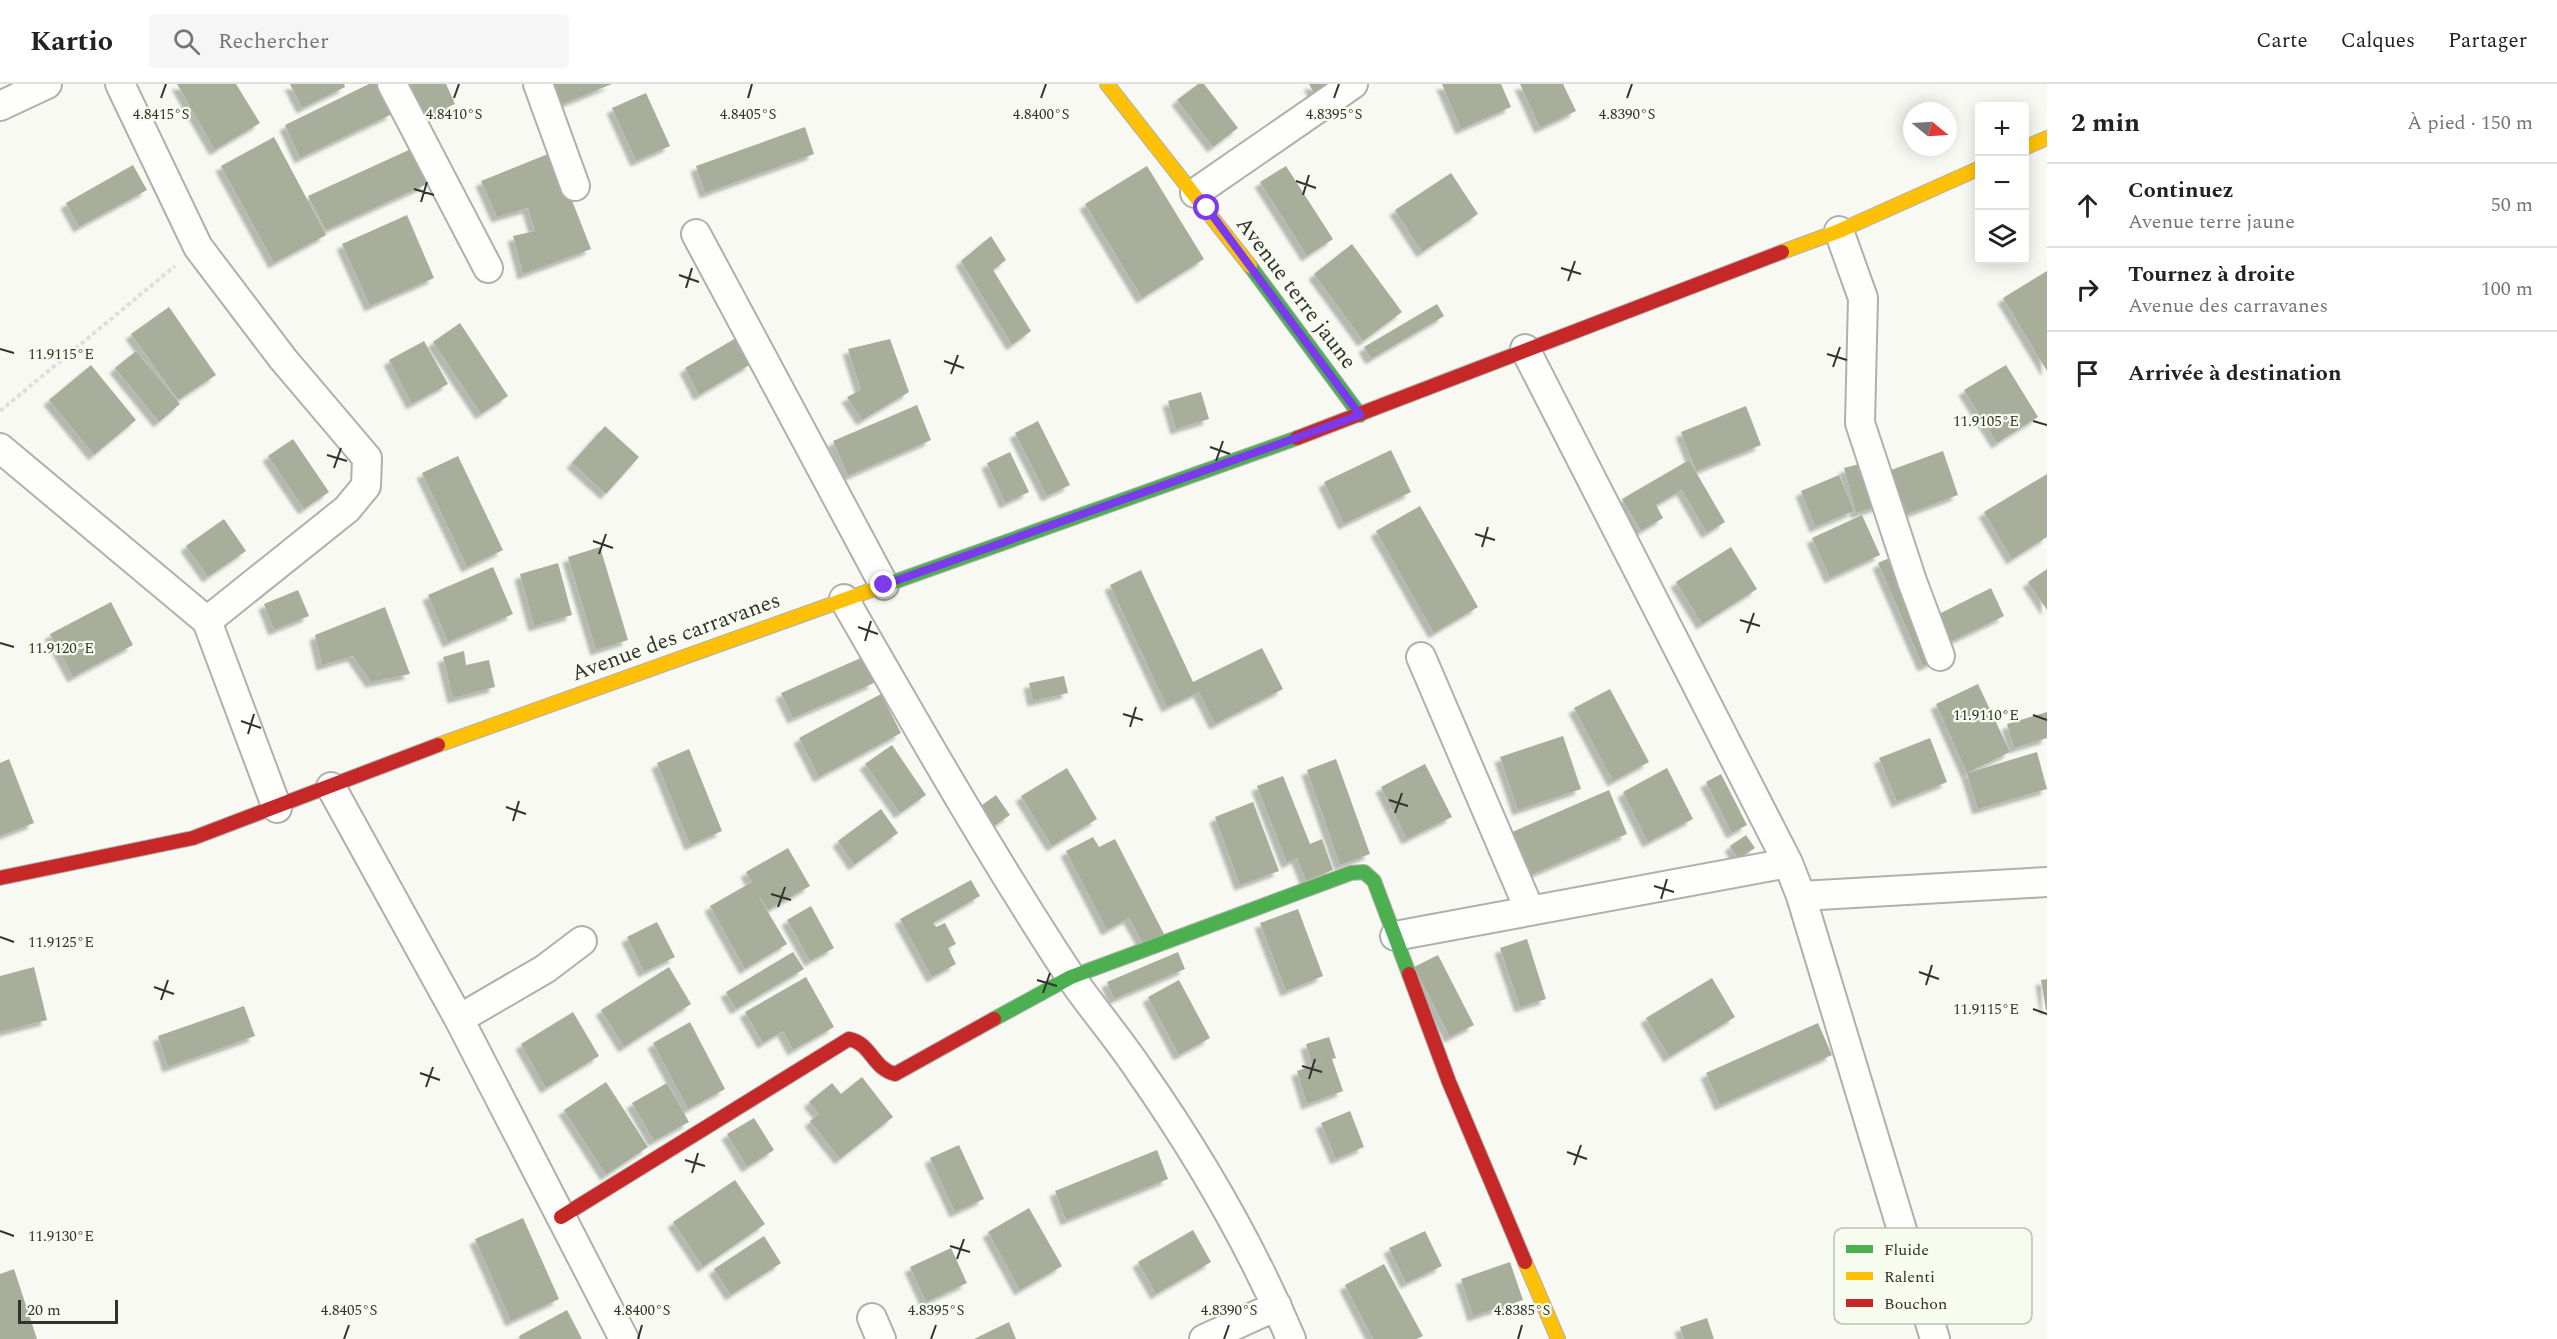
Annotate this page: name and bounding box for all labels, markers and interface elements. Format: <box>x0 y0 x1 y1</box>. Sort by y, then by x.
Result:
search box <box>149 14 569 68</box>
text: Kartio <box>30 20 113 63</box>
icon: search <box>170 25 203 58</box>
text: Rechercher <box>218 25 329 58</box>
text: Carte <box>2256 25 2308 57</box>
text: Calques <box>2341 25 2415 57</box>
text: Partager <box>2448 25 2527 57</box>
north arrow <box>1903 102 1957 156</box>
map controls <box>1975 102 2029 264</box>
button: + <box>1975 102 2029 156</box>
text: 4.8415°S <box>133 103 189 126</box>
text: 4.8410°S <box>426 103 482 126</box>
text: 4.8405°S <box>720 103 776 126</box>
text: 4.8400°S <box>1013 103 1069 126</box>
text: 4.8395°S <box>1306 103 1362 126</box>
text: 4.8390°S <box>1599 103 1655 126</box>
text: 2 min <box>2071 103 2140 143</box>
text: À pied · 150 m <box>2407 108 2533 138</box>
button: − <box>1975 156 2029 210</box>
text: Continuez <box>2128 174 2234 207</box>
icon: ahead <box>2071 189 2104 222</box>
text: 50 m <box>2491 190 2533 220</box>
route start <box>1193 194 1219 220</box>
text: Avenue terre jaune <box>2128 207 2295 237</box>
street label: Avenue terre jaune <box>1228 210 1364 376</box>
button: layers <box>1975 210 2029 264</box>
text: Tournez à droite <box>2128 258 2295 291</box>
icon: right <box>2071 273 2104 306</box>
text: 100 m <box>2481 274 2533 304</box>
text: Avenue des carravanes <box>2128 291 2328 321</box>
text: 11.9115°E <box>28 343 94 366</box>
icon: arrive <box>2071 357 2104 390</box>
text: Arrivée à destination <box>2128 357 2342 390</box>
text: 11.9105°E <box>1953 410 2019 433</box>
route end <box>870 571 896 597</box>
street label: Avenue des carravanes <box>567 584 785 690</box>
text: 11.9120°E <box>28 637 94 660</box>
text: 11.9110°E <box>1953 704 2019 727</box>
text: 11.9125°E <box>28 931 94 954</box>
text: 11.9115°E <box>1953 998 2019 1021</box>
text: 11.9130°E <box>28 1225 94 1248</box>
legend <box>1834 1228 2032 1324</box>
text: Fluide <box>1884 1238 1929 1262</box>
text: Ralenti <box>1884 1265 1935 1289</box>
text: Bouchon <box>1884 1292 1947 1316</box>
scale bar <box>18 1297 118 1324</box>
text: 20 m <box>27 1298 61 1322</box>
text: 4.8405°S <box>321 1299 377 1322</box>
text: 4.8400°S <box>614 1299 670 1322</box>
text: 4.8395°S <box>908 1299 964 1322</box>
text: 4.8390°S <box>1201 1299 1257 1322</box>
text: 4.8385°S <box>1494 1299 1550 1322</box>

